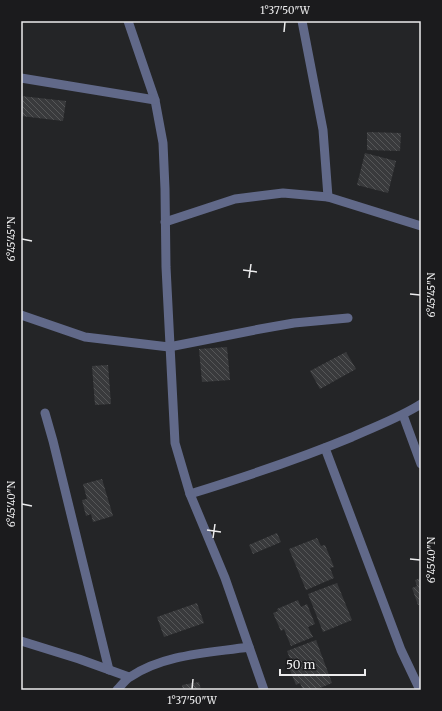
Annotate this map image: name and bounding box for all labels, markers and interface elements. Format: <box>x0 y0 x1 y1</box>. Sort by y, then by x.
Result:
text: 1°37'50"W <box>260 4 311 17</box>
text: 6°45'45"N <box>5 216 18 262</box>
text: 6°45'45"N <box>425 272 438 318</box>
text: 6°45'40"N <box>5 480 18 527</box>
text: 6°45'40"N <box>425 536 438 583</box>
scale bar <box>280 651 365 677</box>
text: 50 m <box>286 657 315 672</box>
text: 1°37'50"W <box>167 694 218 707</box>

